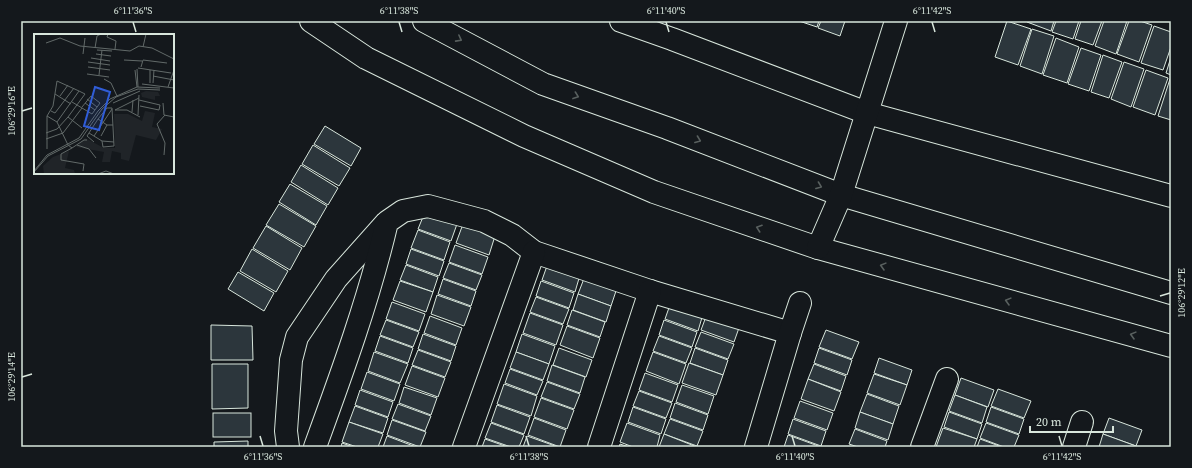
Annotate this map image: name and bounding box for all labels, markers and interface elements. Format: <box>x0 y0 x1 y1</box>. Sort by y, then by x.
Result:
text: 6°11'36"S <box>114 4 152 17</box>
text: 6°11'38"S <box>380 4 418 17</box>
text: 6°11'40"S <box>647 4 685 17</box>
text: 6°11'42"S <box>913 4 951 17</box>
inset map <box>34 34 174 174</box>
one-way arrow <box>455 35 462 42</box>
text: 106°29'16"E <box>5 86 18 136</box>
one-way arrow <box>572 91 579 99</box>
one-way arrow <box>694 135 701 143</box>
one-way arrow <box>816 182 823 190</box>
one-way arrow <box>755 224 762 232</box>
one-way arrow <box>880 262 887 271</box>
text: 106°29'12"E <box>1175 268 1188 318</box>
one-way arrow <box>1005 297 1012 306</box>
one-way arrow <box>1130 332 1137 340</box>
text: 106°29'14"E <box>5 352 18 402</box>
scale bar <box>1030 408 1113 434</box>
text: 20 m <box>1036 414 1062 430</box>
text: 6°11'36"S <box>244 450 282 463</box>
text: 6°11'38"S <box>510 450 548 463</box>
text: 6°11'40"S <box>776 450 814 463</box>
text: 6°11'42"S <box>1043 450 1081 463</box>

